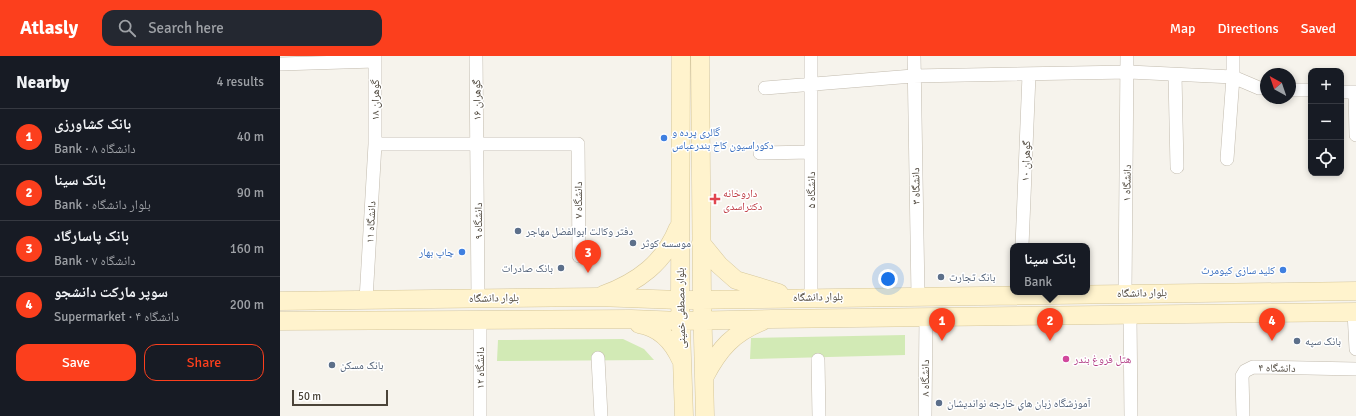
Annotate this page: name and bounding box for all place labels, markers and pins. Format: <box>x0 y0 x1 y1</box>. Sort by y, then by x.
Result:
place label: گالری پرده و دکوراسیون کاخ بندرعباس <box>672 126 774 152</box>
marker: گالری پرده و دکوراسیون کاخ بندرعباس <box>659 133 669 143</box>
place label: داروخانه دکتراسدی <box>723 187 763 213</box>
marker: داروخانه دکتراسدی <box>710 194 720 204</box>
place label: دفتر وکالت ابوالفضل مهاجر <box>525 225 634 238</box>
marker: دفتر وکالت ابوالفضل مهاجر <box>513 226 523 236</box>
place label: موسسه کوثر <box>640 237 691 250</box>
marker: موسسه کوثر <box>628 238 638 248</box>
pin: 3 <box>575 240 601 273</box>
place label: چاپ بهار <box>418 246 454 259</box>
marker: چاپ بهار <box>457 247 467 257</box>
place label: بانک صادرات <box>502 262 553 275</box>
marker: بانک صادرات <box>556 263 566 273</box>
place label: کلید سازی کیومرث <box>1201 264 1275 277</box>
marker: کلید سازی کیومرث <box>1278 265 1288 275</box>
place label: بانک تجارت <box>949 271 995 284</box>
marker: بانک تجارت <box>936 272 946 282</box>
pin: 1 <box>929 308 955 341</box>
pin: 2 <box>1037 308 1063 341</box>
pin: 4 <box>1259 308 1285 341</box>
place label: بانک سپه <box>1305 335 1341 348</box>
marker: بانک سپه <box>1292 336 1302 346</box>
place label: هتل فروغ بندر <box>1073 353 1132 366</box>
marker: هتل فروغ بندر <box>1061 354 1071 364</box>
place label: بانک مسکن <box>340 359 384 372</box>
marker: بانک مسکن <box>327 360 337 370</box>
place label: آموزشگاه زبان هاي خارجه نوانديشان <box>947 397 1090 411</box>
marker: آموزشگاه زبان هاي خارجه نوانديشان <box>934 398 944 408</box>

